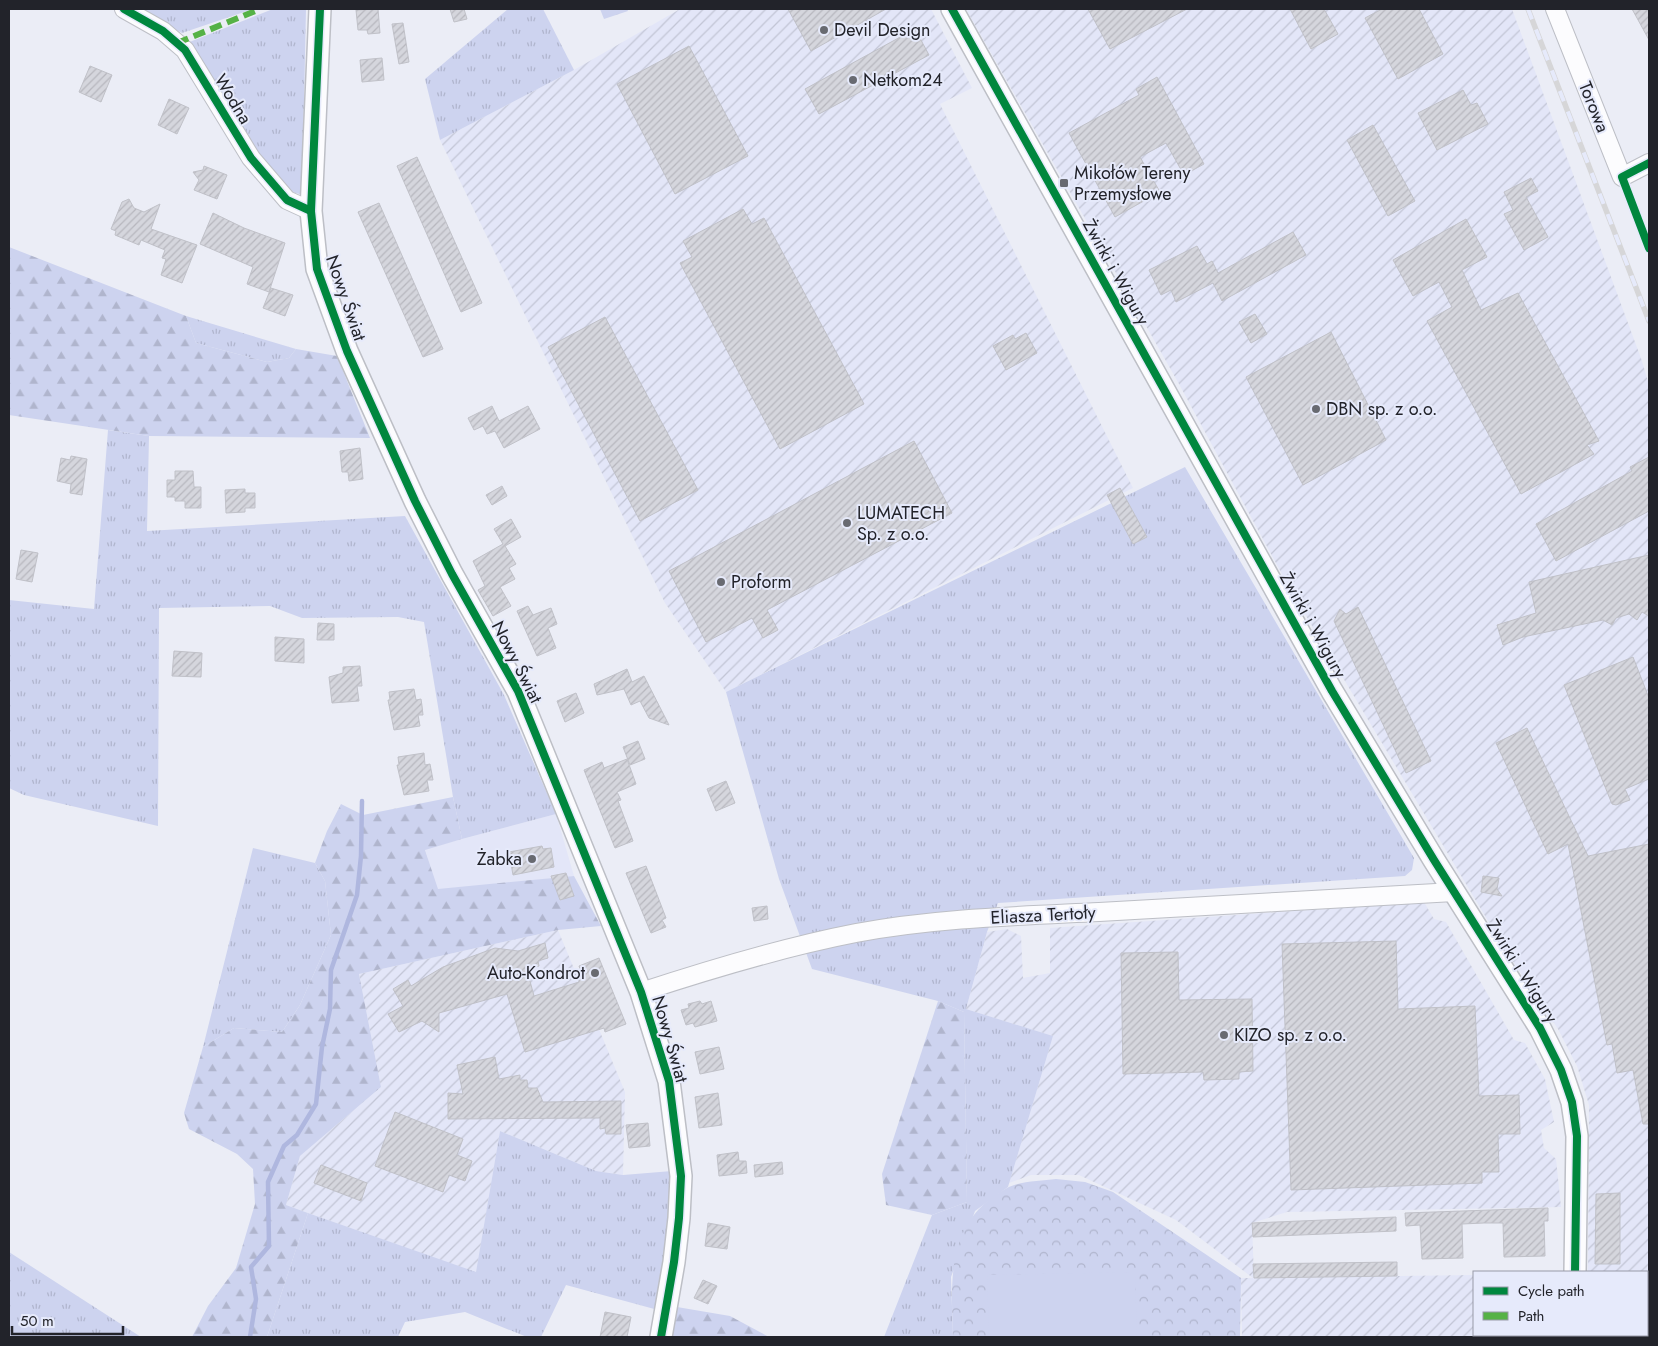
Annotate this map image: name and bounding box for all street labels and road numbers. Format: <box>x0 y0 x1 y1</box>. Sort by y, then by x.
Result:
street label: Wodna <box>208 69 258 129</box>
street label: Torowa <box>1572 78 1616 136</box>
street label: Żwirki i Wigury <box>1076 214 1156 330</box>
street label: Nowy Świat <box>319 252 373 345</box>
street label: Żwirki i Wigury <box>1273 567 1353 683</box>
street label: Nowy Świat <box>485 616 549 708</box>
street label: Eliasza Tertoły <box>990 899 1096 931</box>
street label: Żwirki i Wigury <box>1480 914 1564 1028</box>
street label: Nowy Świat <box>645 992 695 1086</box>

